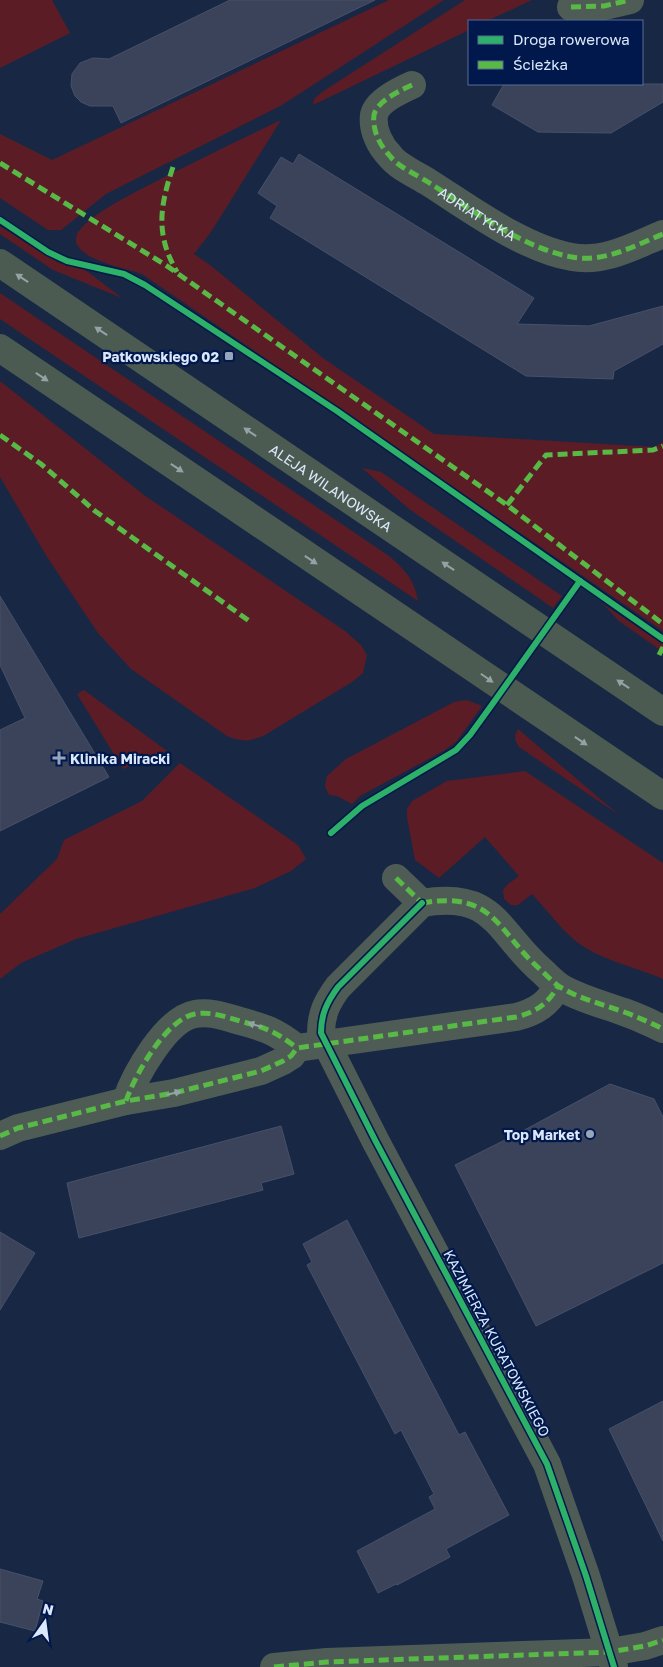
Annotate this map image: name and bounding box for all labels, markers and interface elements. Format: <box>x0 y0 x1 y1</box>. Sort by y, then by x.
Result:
legend <box>468 20 643 85</box>
text: Droga rowerowa <box>513 30 630 48</box>
text: Ścieżka <box>513 55 568 73</box>
street label: ADRIATYCKA <box>436 183 520 244</box>
one-way arrow <box>15 273 29 283</box>
one-way arrow <box>94 326 107 336</box>
place label: Patkowskiego 02 <box>102 348 219 365</box>
marker: Patkowskiego 02 <box>223 350 235 362</box>
one-way arrow <box>36 372 49 382</box>
one-way arrow <box>243 427 257 437</box>
street label: ALEJA WILANOWSKA <box>267 440 396 535</box>
one-way arrow <box>170 463 184 473</box>
one-way arrow <box>304 555 318 564</box>
one-way arrow <box>441 561 455 571</box>
one-way arrow <box>481 673 494 683</box>
one-way arrow <box>616 680 629 689</box>
one-way arrow <box>574 736 588 746</box>
place label: Klinika Miracki <box>70 750 170 767</box>
marker: Klinika Miracki <box>52 751 66 765</box>
one-way arrow <box>248 1021 263 1029</box>
one-way arrow <box>167 1089 182 1097</box>
place label: Top Market <box>504 1126 580 1143</box>
marker: Top Market <box>584 1128 596 1140</box>
street label: KAZIMIERZA KURATOWSKIEGO <box>440 1247 554 1439</box>
north arrow <box>20 1597 70 1647</box>
text: N <box>41 1599 55 1618</box>

